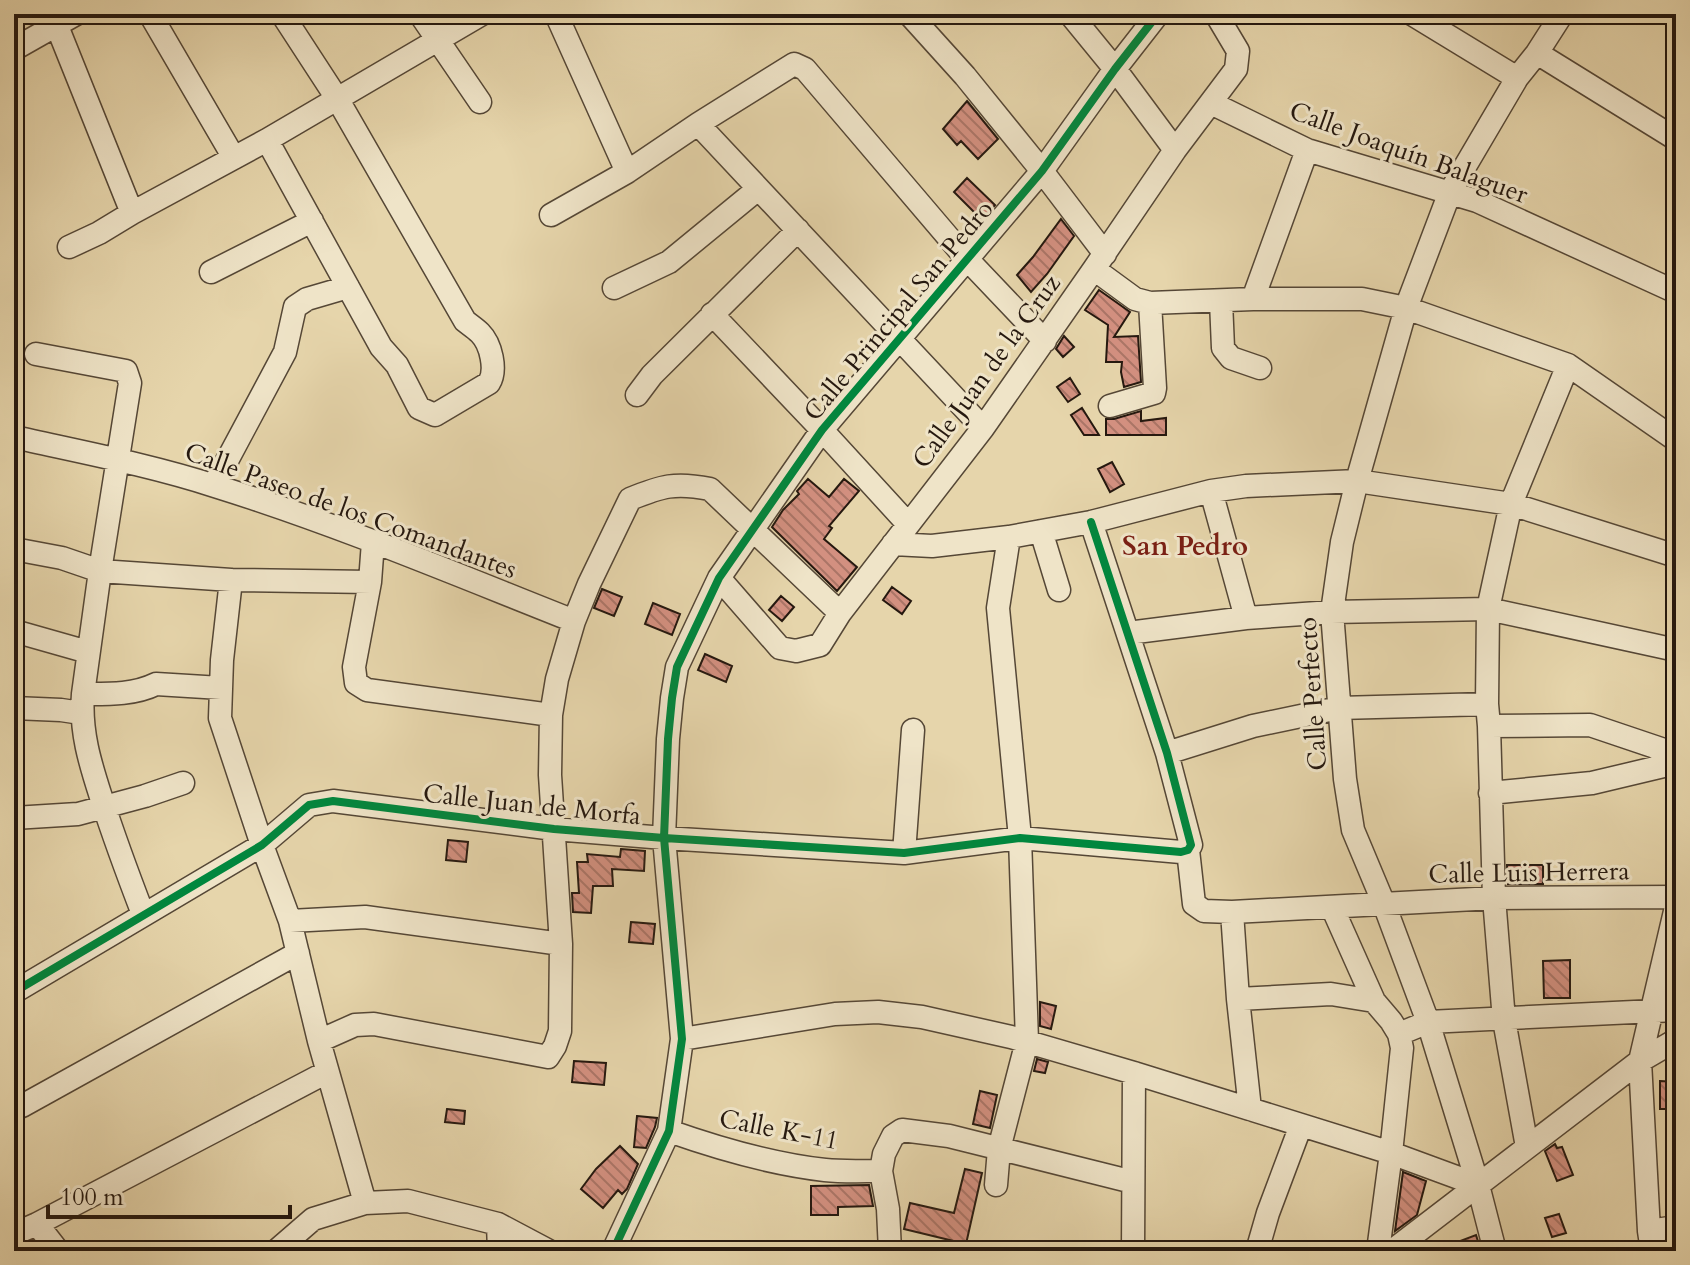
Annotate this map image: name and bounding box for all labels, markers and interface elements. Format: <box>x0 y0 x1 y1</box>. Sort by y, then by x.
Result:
street label: Calle Joaquín Balaguer <box>1285 93 1533 212</box>
street label: Calle Principal San Pedro <box>795 192 1001 428</box>
street label: Calle Juan de la Cruz <box>904 267 1069 475</box>
street label: Calle Paseo de los Comandantes <box>180 434 522 587</box>
district label: San Pedro <box>1122 527 1248 565</box>
street label: Calle Perfecto <box>1290 616 1335 772</box>
street label: Calle Juan de Morfa <box>421 776 643 833</box>
street label: Calle Luis Herrera <box>1428 853 1630 892</box>
street label: Calle K-11 <box>716 1101 841 1158</box>
scale bar <box>48 1169 290 1219</box>
text: 100 m <box>60 1181 124 1214</box>

